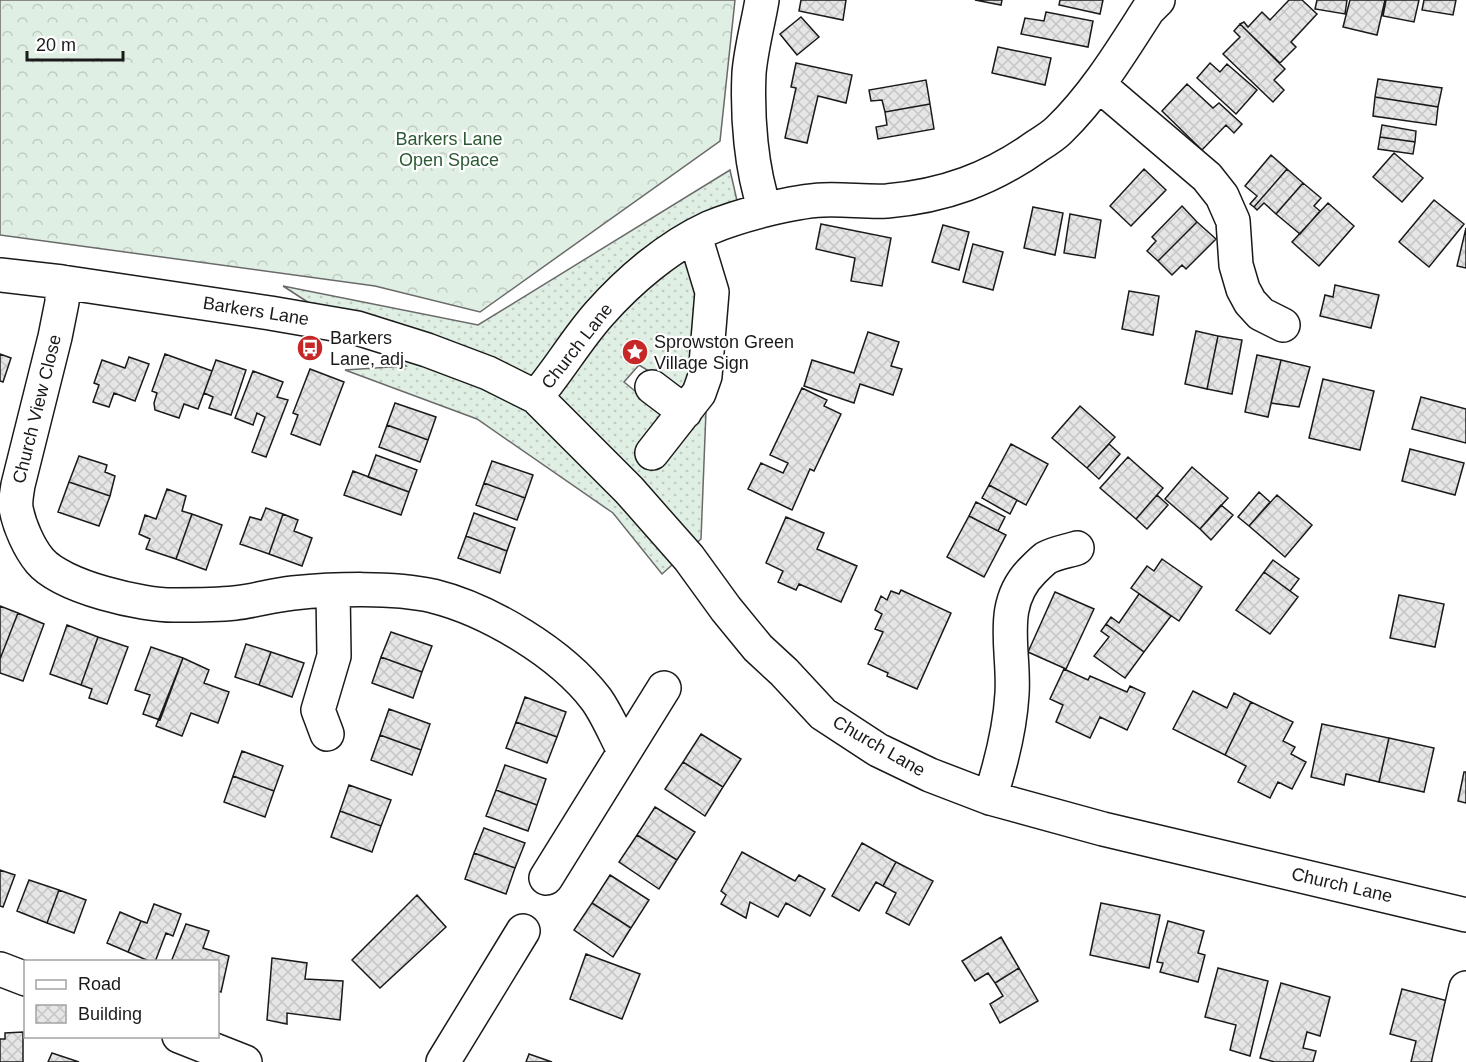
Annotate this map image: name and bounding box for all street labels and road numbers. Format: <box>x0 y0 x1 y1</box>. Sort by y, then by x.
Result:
street label: Barkers Lane <box>202 293 310 329</box>
street label: Church Lane <box>537 299 617 393</box>
street label: Church View Close <box>9 332 65 486</box>
street label: Church Lane <box>829 712 929 780</box>
street label: Church Lane <box>1290 864 1394 906</box>

